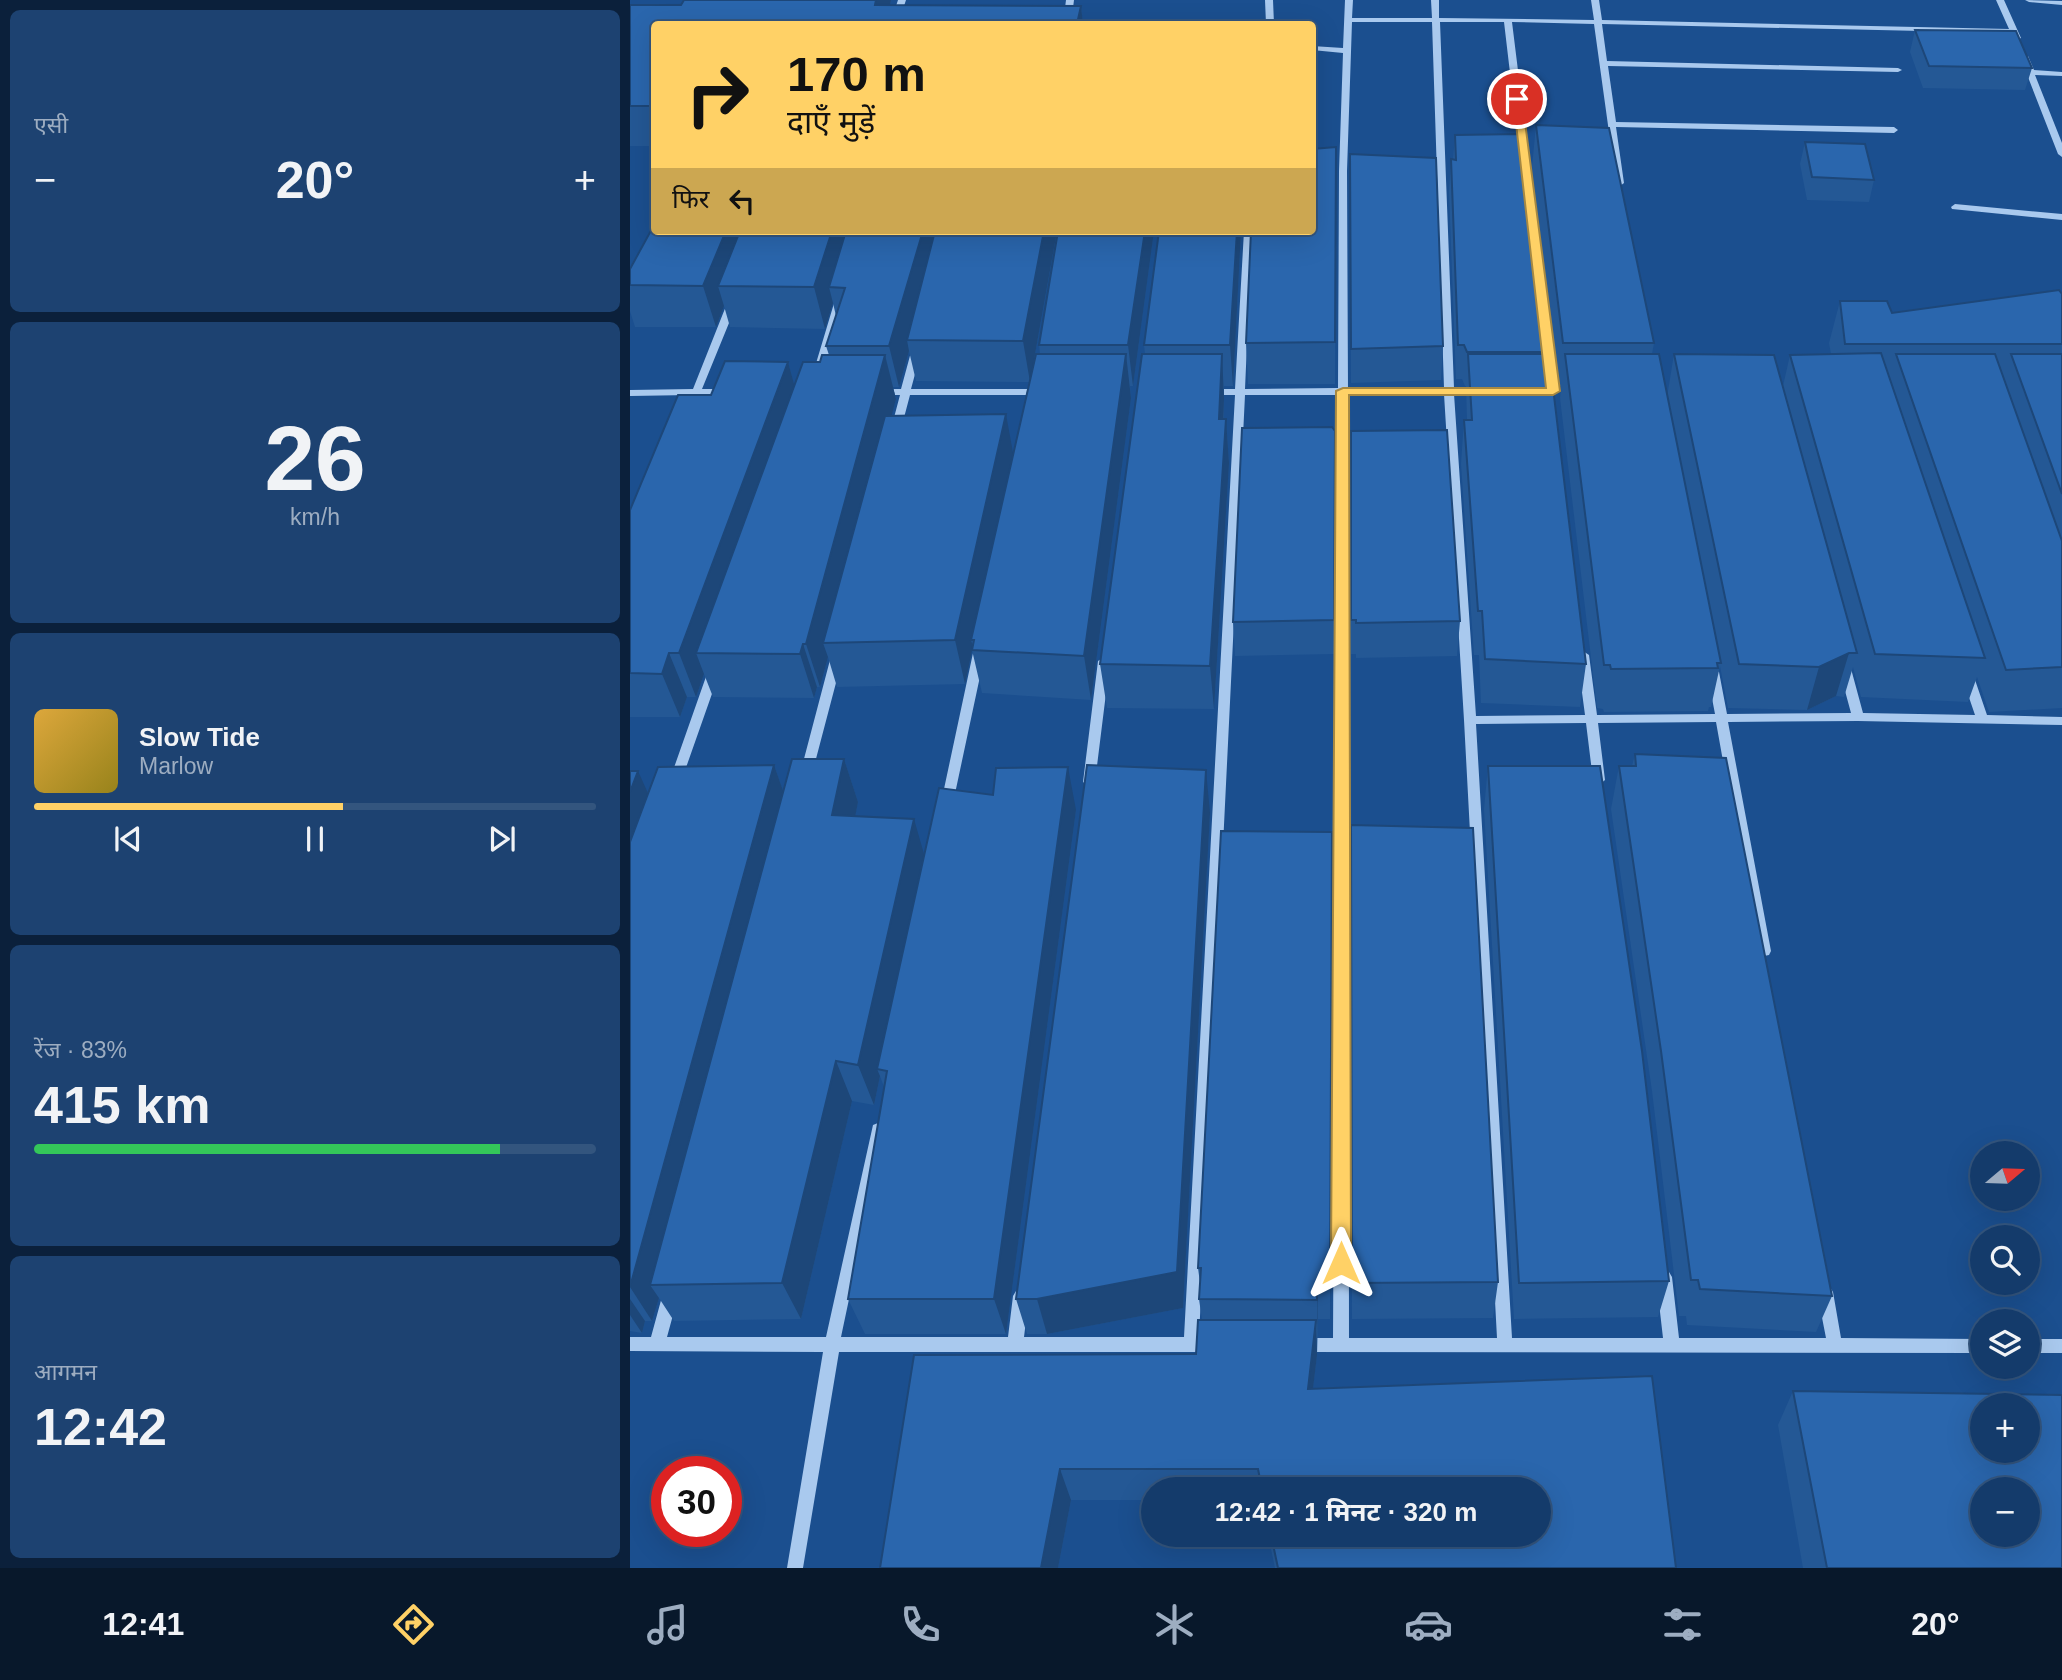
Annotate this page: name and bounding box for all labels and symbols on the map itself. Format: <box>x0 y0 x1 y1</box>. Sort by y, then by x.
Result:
pin <box>1487 69 1547 129</box>
north arrow <box>1970 1141 2040 1211</box>
position arrow <box>1304 1226 1378 1300</box>
speed limit sign: 30 <box>651 1456 742 1547</box>

